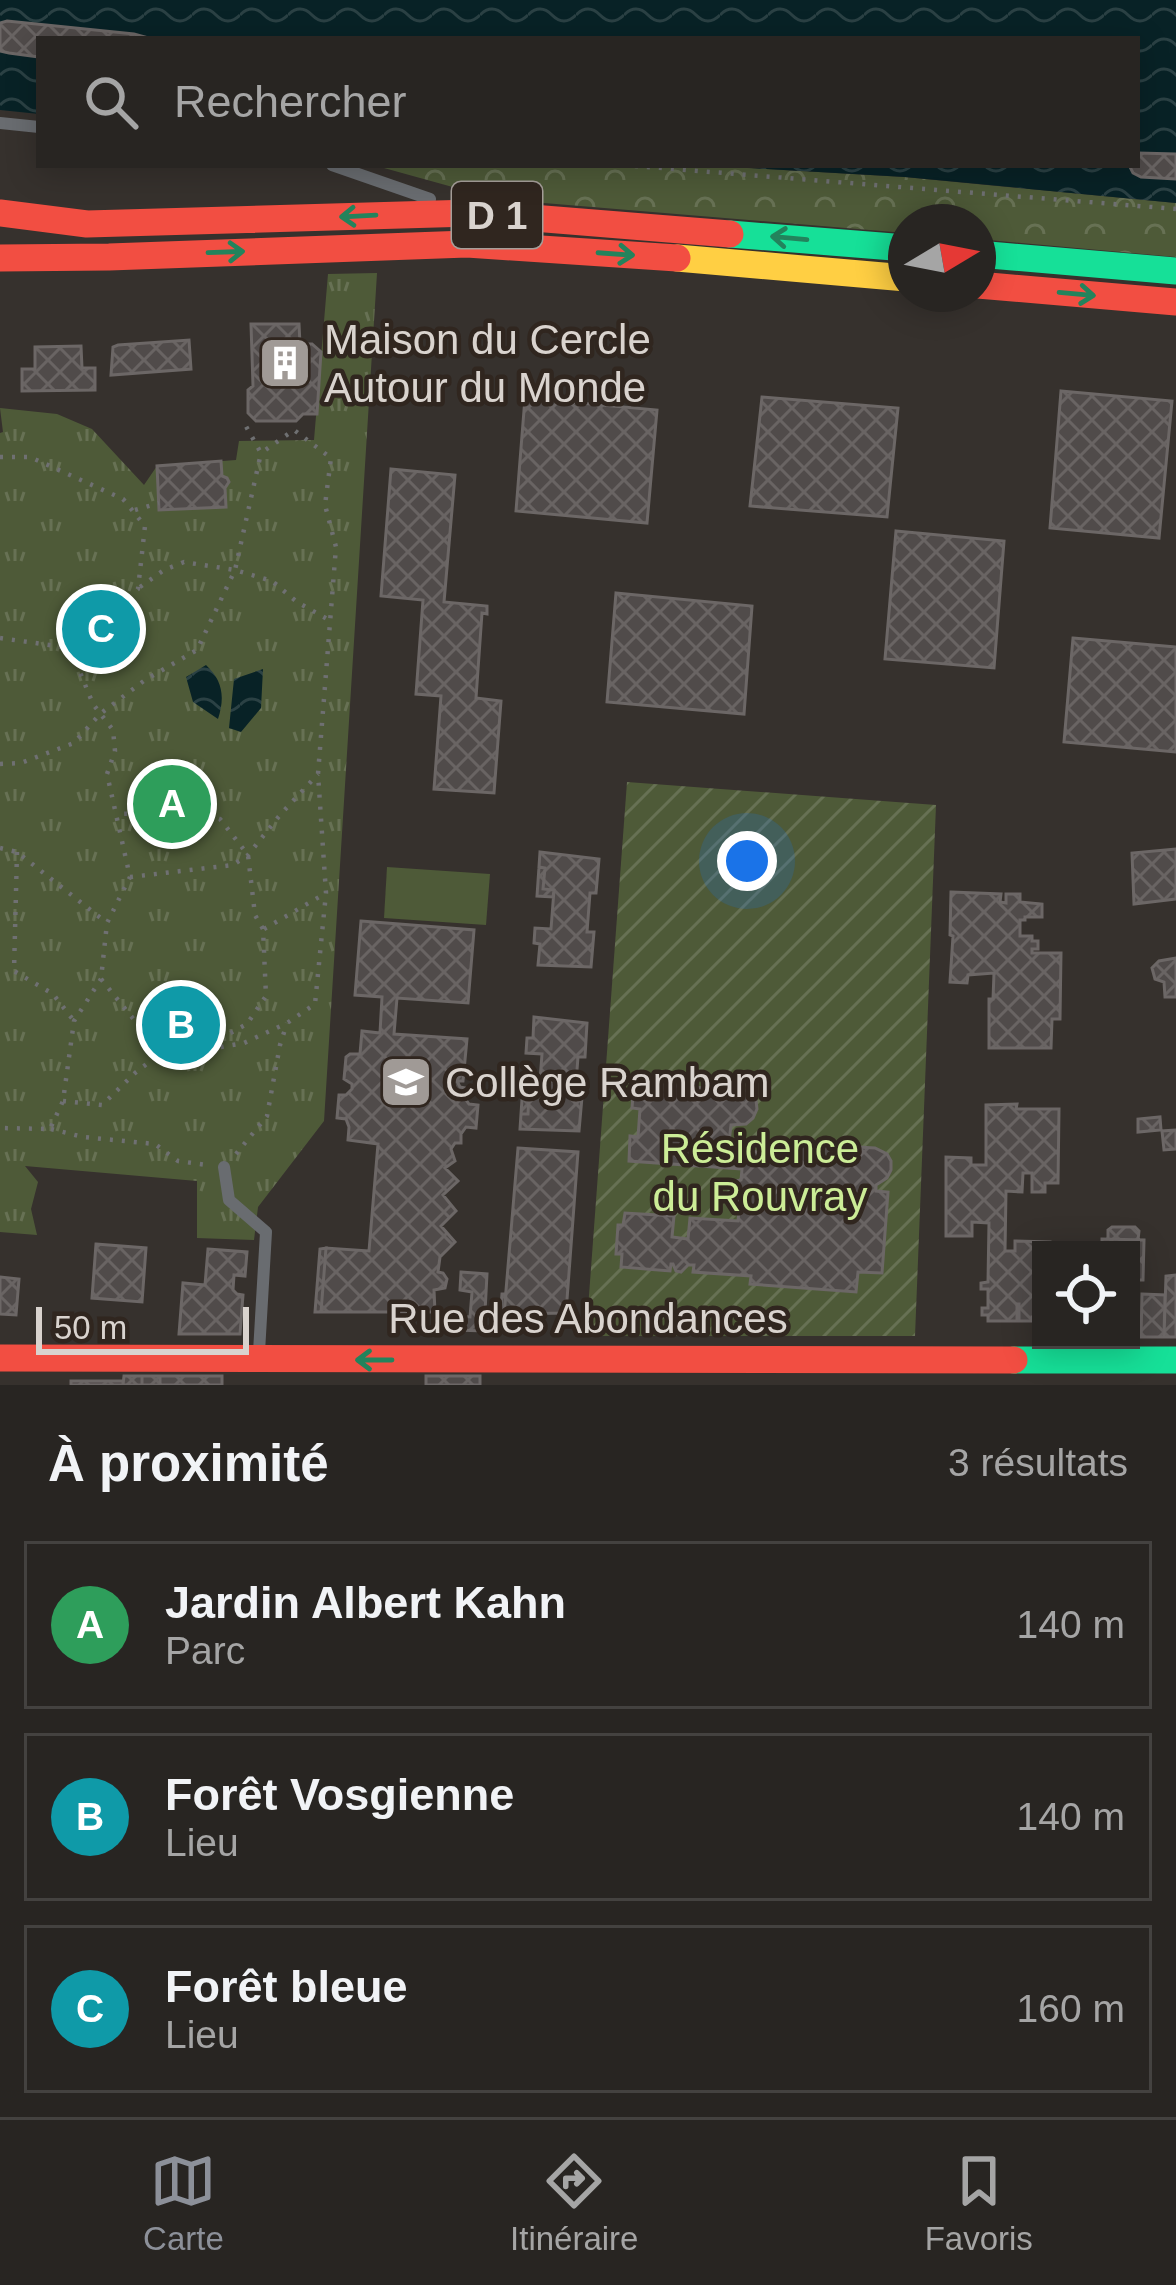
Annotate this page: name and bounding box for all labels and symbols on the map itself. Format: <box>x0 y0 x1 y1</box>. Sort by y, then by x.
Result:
road number: D 1 <box>452 182 542 248</box>
north arrow <box>888 204 996 312</box>
one-way arrow <box>339 205 378 228</box>
one-way arrow <box>770 226 809 249</box>
one-way arrow <box>206 240 245 263</box>
one-way arrow <box>596 243 635 266</box>
one-way arrow <box>1057 282 1096 305</box>
place label: Maison du Cercle Autour du Monde <box>324 316 651 411</box>
building icon: Maison du Cercle Autour du Monde <box>257 335 313 391</box>
pin: C <box>62 584 140 674</box>
pin: A <box>133 759 211 849</box>
your location <box>717 831 777 891</box>
pin: B <box>142 980 220 1070</box>
school or university icon: Collège Rambam <box>378 1054 434 1110</box>
place label: Collège Rambam <box>445 1059 769 1106</box>
park label: Résidence du Rouvray <box>653 1125 867 1220</box>
street label: Rue des Abondances <box>388 1295 788 1342</box>
scale bar <box>36 1301 249 1354</box>
one-way arrow <box>355 1349 394 1371</box>

